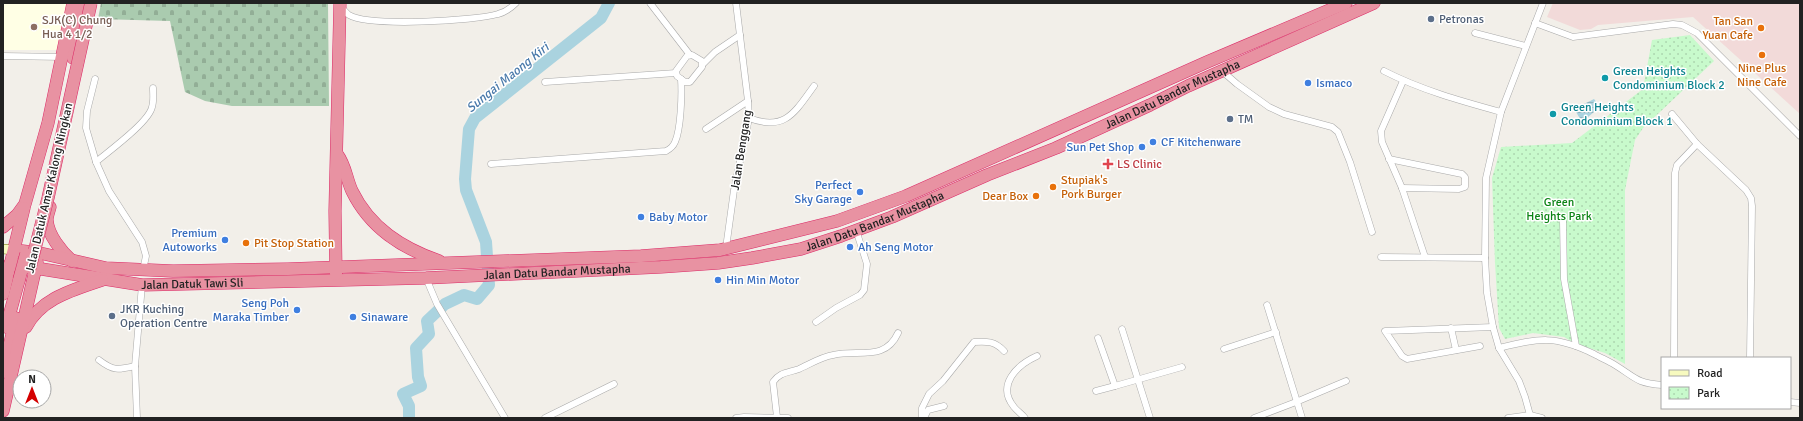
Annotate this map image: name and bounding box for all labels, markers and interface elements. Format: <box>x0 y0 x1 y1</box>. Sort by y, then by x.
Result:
place label: Petronas <box>1439 12 1484 27</box>
place label: SJK(C) Chung Hua 4 1/2 <box>42 13 112 42</box>
marker: Petronas <box>1426 14 1436 24</box>
place label: Tan San Yuan Cafe <box>1702 14 1753 43</box>
marker: SJK(C) Chung Hua 4 1/2 <box>29 22 39 32</box>
marker: Tan San Yuan Cafe <box>1756 23 1766 33</box>
water label: Sungai Maong Kiri <box>463 39 553 116</box>
marker: Nine Plus Nine Cafe <box>1757 50 1767 60</box>
street label: Jalan Datu Bandar Mustapha <box>1103 57 1242 133</box>
place label: Nine Plus Nine Cafe <box>1737 61 1787 90</box>
place label: Green Heights Condominium Block 2 <box>1613 64 1725 93</box>
marker: Green Heights Condominium Block 2 <box>1600 73 1610 83</box>
place label: Ismaco <box>1316 76 1352 91</box>
marker: Ismaco <box>1303 78 1313 88</box>
place label: Green Heights Condominium Block 1 <box>1561 100 1673 129</box>
street label: Jalan Datuk Amar Kalong Ningkan <box>23 101 76 275</box>
street label: Jalan Benggang <box>728 109 755 191</box>
marker: Green Heights Condominium Block 1 <box>1548 109 1558 119</box>
place label: TM <box>1238 112 1253 127</box>
marker: TM <box>1225 114 1235 124</box>
place label: CF Kitchenware <box>1161 135 1241 150</box>
marker: CF Kitchenware <box>1148 137 1158 147</box>
place label: Sun Pet Shop <box>1066 140 1134 155</box>
marker: Sun Pet Shop <box>1137 142 1147 152</box>
place label: LS Clinic <box>1117 157 1162 172</box>
marker: LS Clinic <box>1102 158 1114 170</box>
place label: Stupiak's Pork Burger <box>1061 173 1122 202</box>
place label: Perfect Sky Garage <box>795 178 852 207</box>
marker: Stupiak's Pork Burger <box>1048 182 1058 192</box>
marker: Perfect Sky Garage <box>855 187 865 197</box>
street label: Jalan Datu Bandar Mustapha <box>804 188 946 255</box>
place label: Dear Box <box>982 189 1028 204</box>
marker: Dear Box <box>1031 191 1041 201</box>
park label: Green Heights Park <box>1526 195 1592 224</box>
place label: Baby Motor <box>649 210 708 225</box>
marker: Baby Motor <box>636 212 646 222</box>
place label: Premium Autoworks <box>163 226 217 255</box>
marker: Premium Autoworks <box>220 235 230 245</box>
place label: Pit Stop Station <box>254 236 334 251</box>
marker: Pit Stop Station <box>241 238 251 248</box>
place label: Ah Seng Motor <box>858 240 934 255</box>
marker: Ah Seng Motor <box>845 242 855 252</box>
street label: Jalan Datu Bandar Mustapha <box>483 261 631 283</box>
place label: Hin Min Motor <box>726 273 800 288</box>
marker: Hin Min Motor <box>713 275 723 285</box>
street label: Jalan Datuk Tawi Sli <box>141 276 244 293</box>
place label: Seng Poh Maraka Timber <box>213 296 290 325</box>
place label: JKR Kuching Operation Centre <box>120 302 208 331</box>
marker: Seng Poh Maraka Timber <box>292 305 302 315</box>
place label: Sinaware <box>361 310 408 325</box>
marker: JKR Kuching Operation Centre <box>107 311 117 321</box>
marker: Sinaware <box>348 312 358 322</box>
legend <box>1661 357 1791 409</box>
text: Road <box>1697 366 1723 381</box>
north arrow <box>12 369 52 409</box>
text: N <box>28 373 36 386</box>
text: Park <box>1697 386 1720 401</box>

